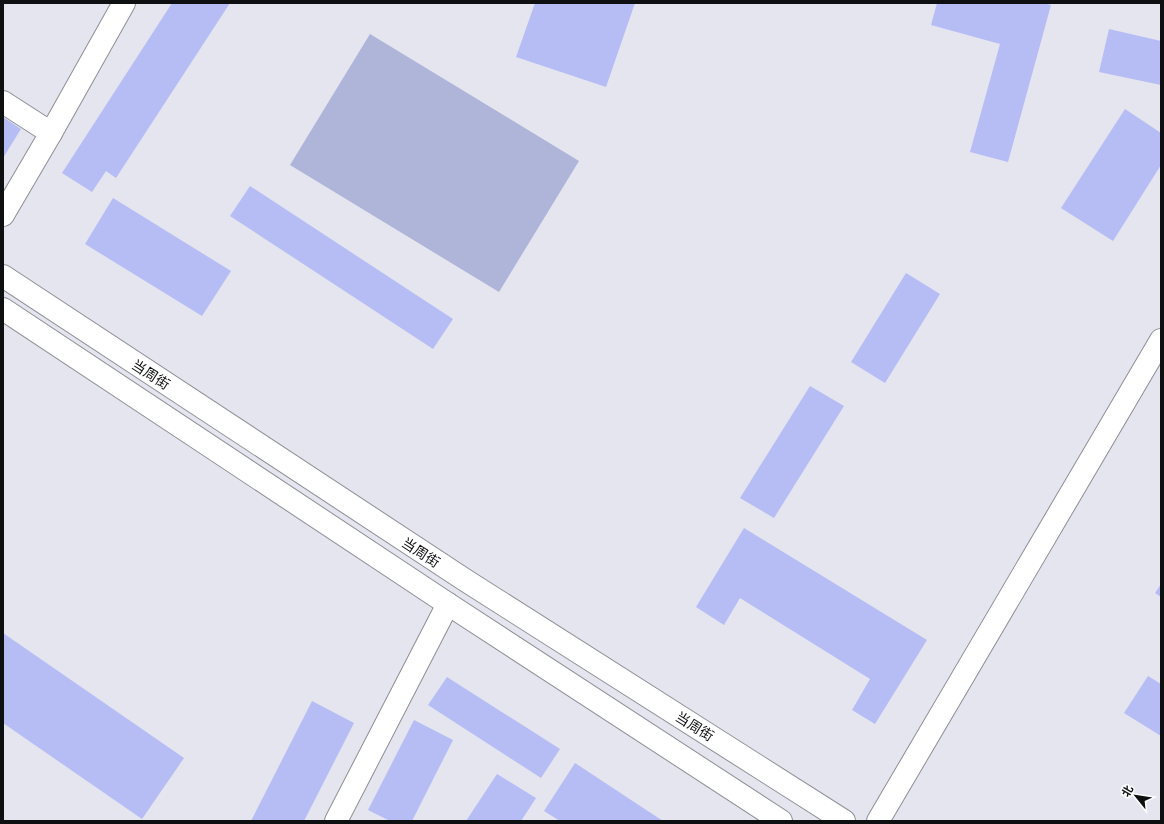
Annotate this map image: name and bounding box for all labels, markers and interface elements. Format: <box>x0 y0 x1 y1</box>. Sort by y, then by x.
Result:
street label: 当周街 <box>128 355 174 393</box>
street label: 当周街 <box>398 533 444 571</box>
street label: 当周街 <box>672 707 718 745</box>
north arrow <box>1116 776 1156 816</box>
text: 北 <box>1118 782 1136 799</box>

